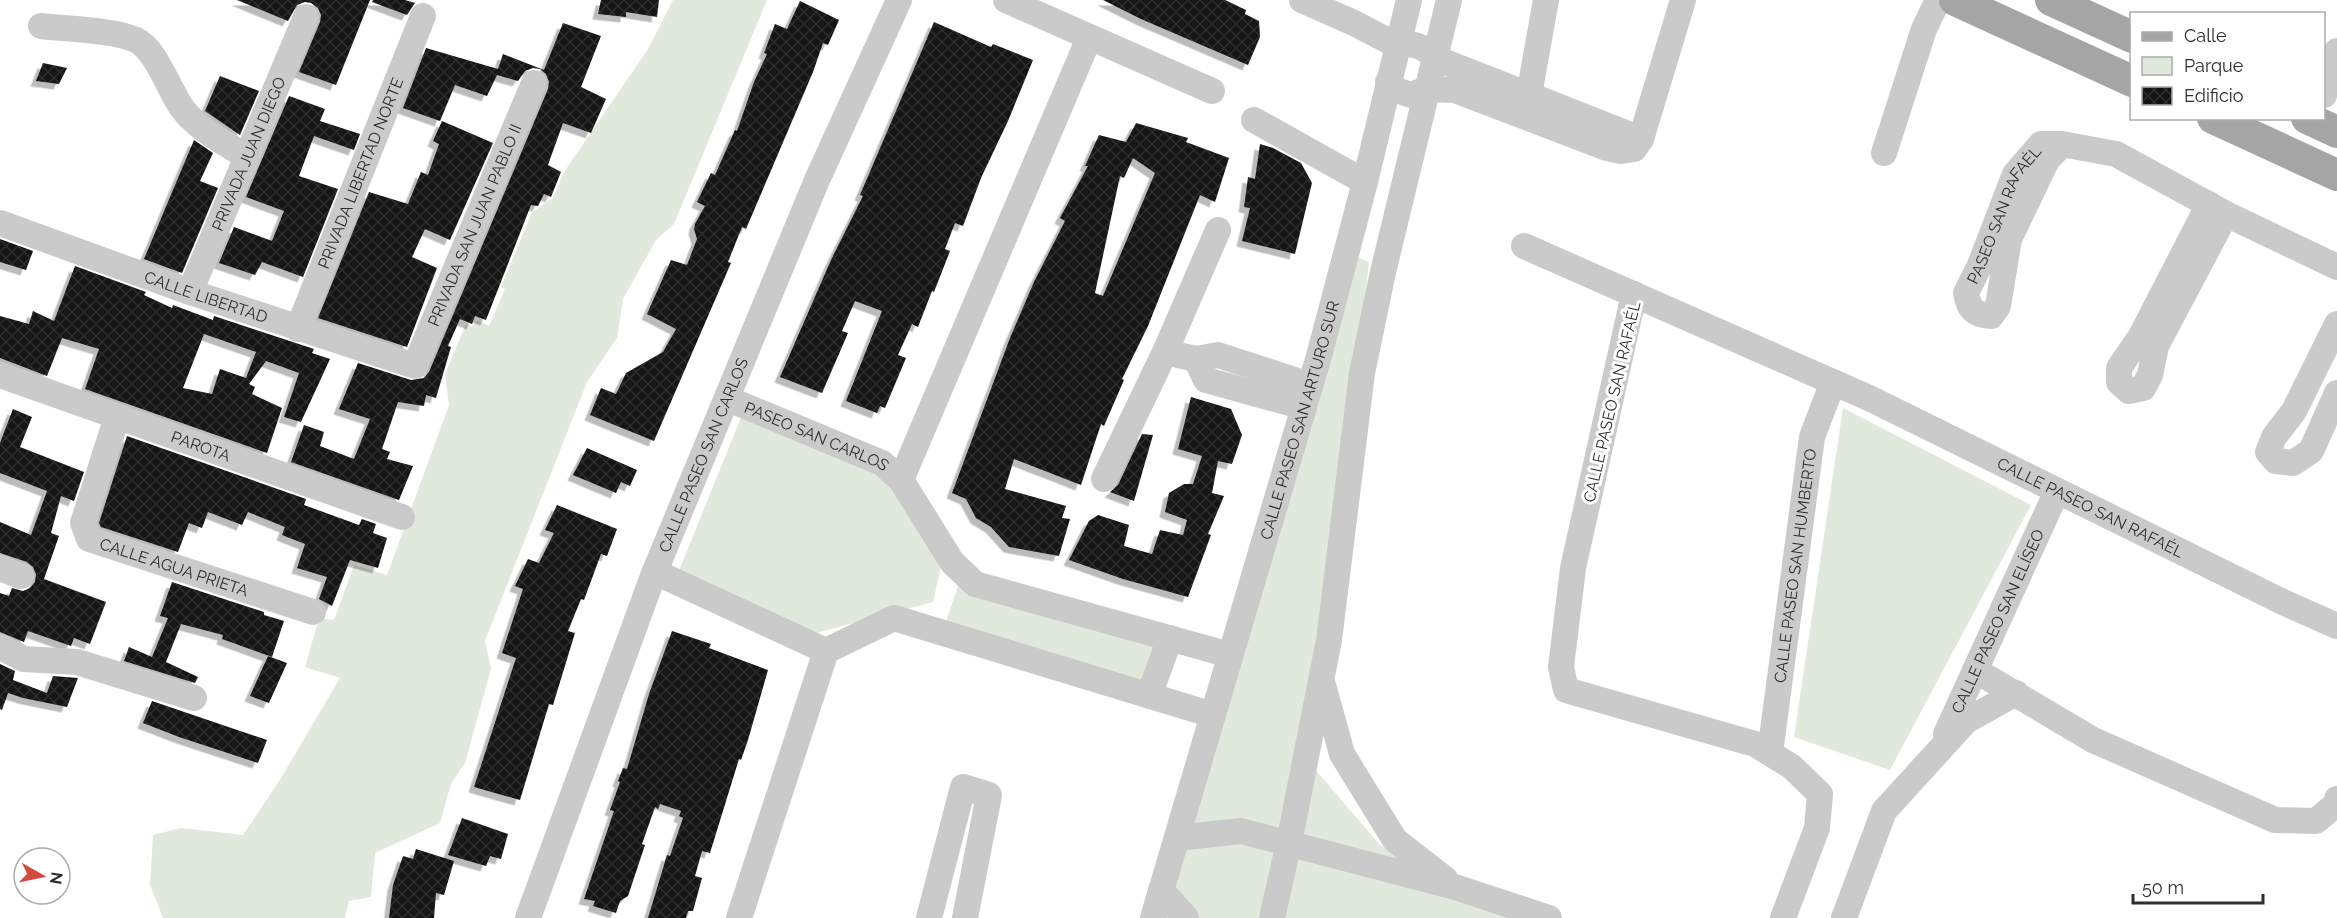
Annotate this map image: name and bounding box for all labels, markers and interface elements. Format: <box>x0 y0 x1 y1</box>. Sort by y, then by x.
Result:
legend <box>2130 12 2325 120</box>
text: Calle <box>2184 25 2227 46</box>
text: Parque <box>2184 55 2244 76</box>
street label: PRIVADA JUAN DIEGO <box>207 74 289 234</box>
street label: PRIVADA LIBERTAD NORTE <box>314 75 407 271</box>
text: Edificio <box>2184 85 2244 106</box>
street label: PRIVADA SAN JUAN PABLO II <box>423 121 525 329</box>
street label: PASEO SAN RAFAÉL <box>1963 141 2045 287</box>
street label: CALLE LIBERTAD <box>142 267 270 326</box>
street label: CALLE PASEO SAN ARTURO SUR <box>1256 299 1343 542</box>
street label: CALLE PASEO SAN RAFAÉL <box>1579 299 1645 504</box>
street label: CALLE PASEO SAN CARLOS <box>654 355 752 555</box>
street label: PASEO SAN CARLOS <box>742 397 893 475</box>
street label: PAROTA <box>169 427 233 465</box>
street label: CALLE PASEO SAN HUMBERTO <box>1770 447 1820 684</box>
street label: CALLE PASEO SAN RAFAÉL <box>1994 453 2188 561</box>
street label: CALLE PASEO SAN ELÍSEO <box>1947 526 2048 716</box>
street label: CALLE AGUA PRIETA <box>97 534 251 600</box>
north arrow <box>12 846 72 906</box>
scale bar <box>2133 867 2264 905</box>
text: N <box>46 871 67 886</box>
text: 50 m <box>2142 877 2184 898</box>

